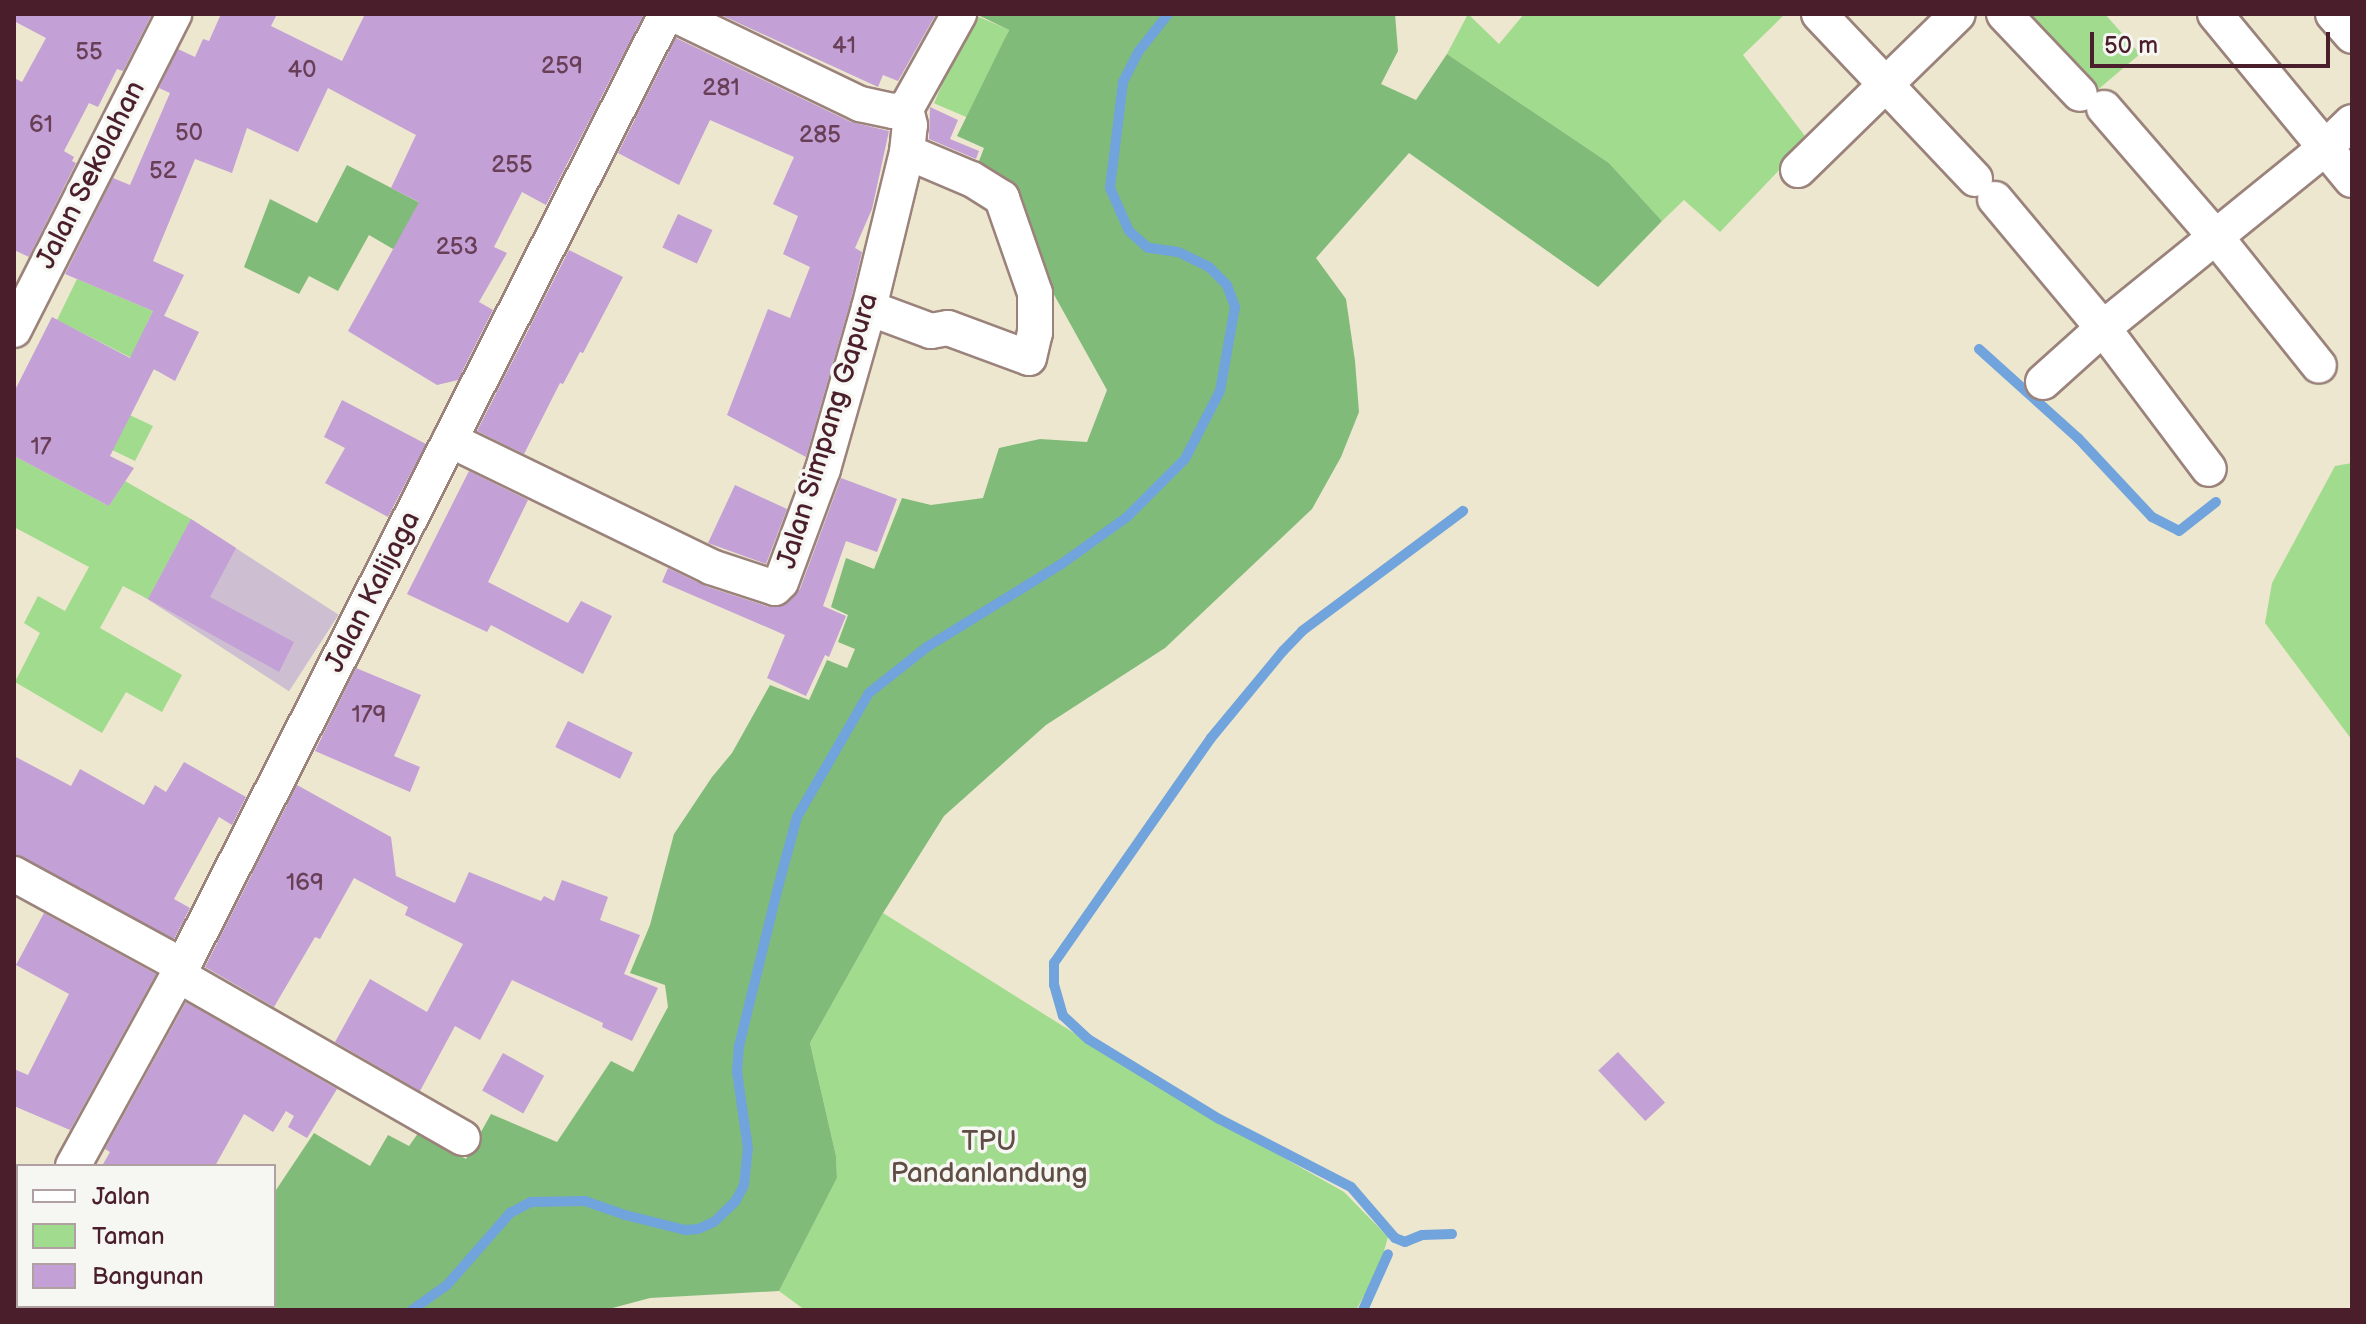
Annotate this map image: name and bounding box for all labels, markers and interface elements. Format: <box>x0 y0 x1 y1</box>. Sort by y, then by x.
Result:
scale bar <box>2094 16 2334 66</box>
text: 50 m <box>2104 31 2158 60</box>
house number: 41 <box>832 32 856 60</box>
house number: 55 <box>75 38 103 66</box>
house number: 259 <box>541 52 583 80</box>
house number: 40 <box>288 56 316 84</box>
house number: 281 <box>702 74 740 102</box>
street label: Jalan Sekolahan <box>29 75 153 275</box>
house number: 61 <box>29 111 53 139</box>
house number: 50 <box>175 119 203 147</box>
house number: 285 <box>799 121 841 149</box>
house number: 255 <box>491 151 533 179</box>
house number: 52 <box>149 157 177 185</box>
house number: 253 <box>436 233 478 261</box>
street label: Jalan Simpang Gapura <box>770 289 886 573</box>
house number: 17 <box>30 433 52 461</box>
street label: Jalan Kalijaga <box>318 506 428 678</box>
house number: 179 <box>352 701 386 729</box>
house number: 169 <box>286 869 324 897</box>
park label: TPU Pandanlandung <box>890 1125 1088 1191</box>
legend <box>16 1164 276 1308</box>
text: Jalan <box>92 1182 150 1211</box>
text: Taman <box>92 1222 164 1251</box>
text: Bangunan <box>92 1262 203 1291</box>

